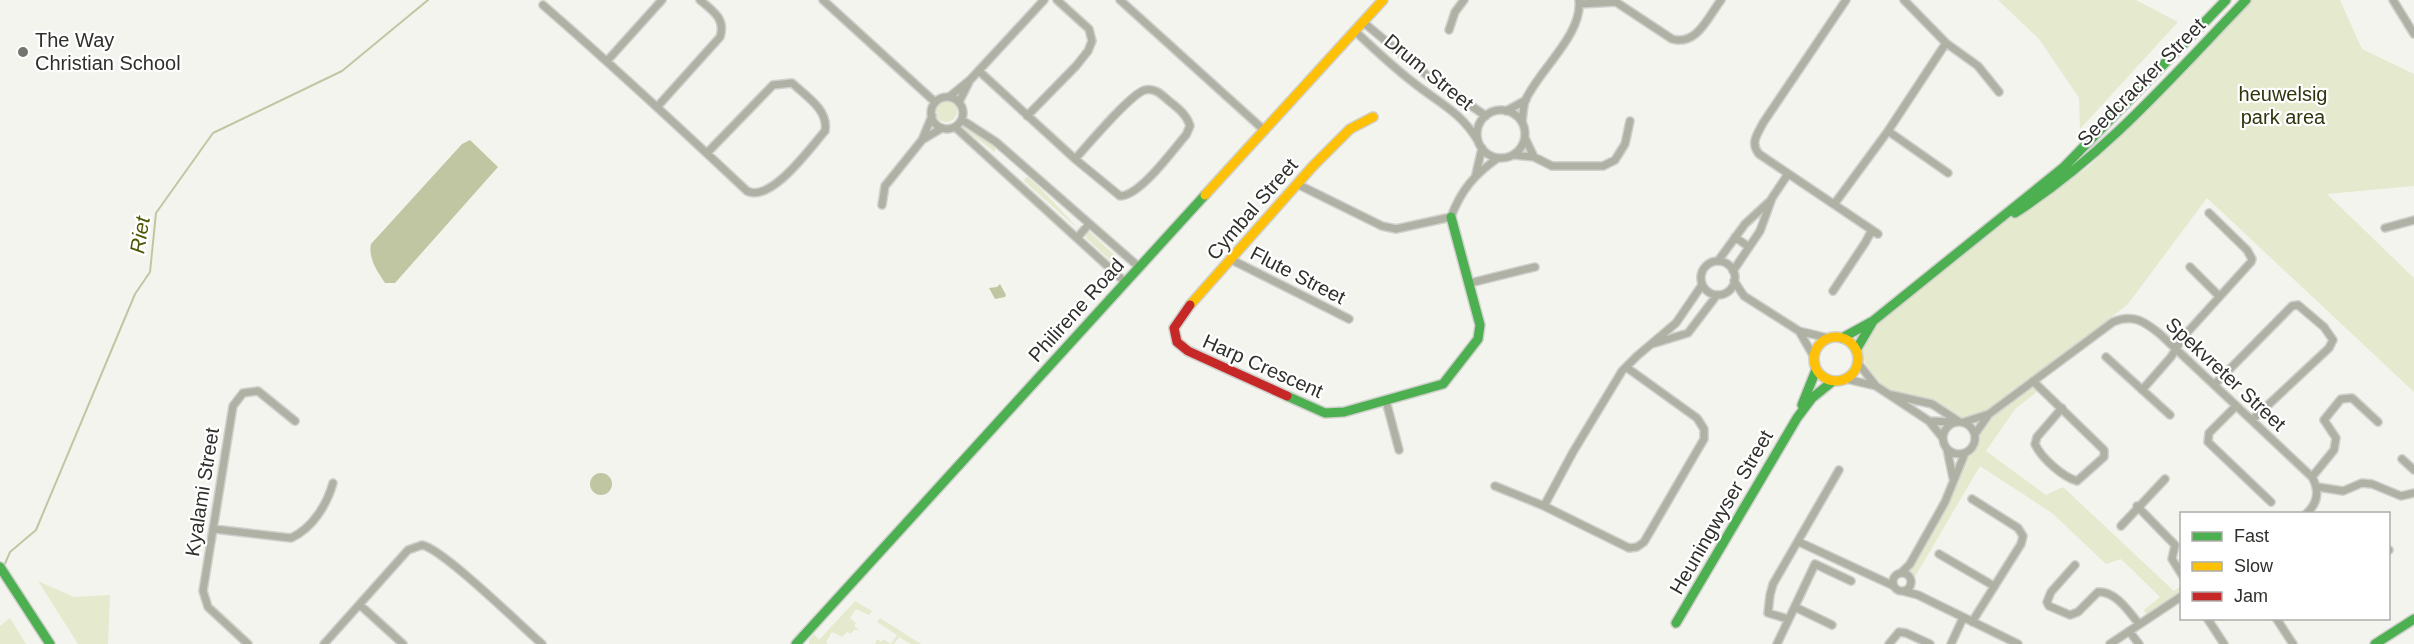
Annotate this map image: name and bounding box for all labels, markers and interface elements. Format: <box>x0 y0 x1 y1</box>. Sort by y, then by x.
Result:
street label: Seedcracker Street <box>2073 13 2210 150</box>
place label: The Way Christian School <box>35 29 181 74</box>
street label: Drum Street <box>1380 30 1478 115</box>
marker: The Way Christian School <box>16 45 30 59</box>
park label: heuwelsig park area <box>2239 83 2327 128</box>
street label: Cymbal Street <box>1202 154 1302 264</box>
water label: Riet <box>125 214 154 255</box>
street label: Flute Street <box>1247 242 1349 308</box>
street label: Philirene Road <box>1024 254 1128 366</box>
street label: Spekvreter Street <box>2162 313 2291 435</box>
street label: Harp Crescent <box>1200 330 1327 402</box>
street label: Kyalami Street <box>181 426 223 558</box>
street label: Heuningwyser Street <box>1665 426 1777 598</box>
legend <box>2180 512 2390 620</box>
text: Fast <box>2234 526 2269 546</box>
text: Slow <box>2234 556 2274 576</box>
text: Jam <box>2234 586 2268 606</box>

